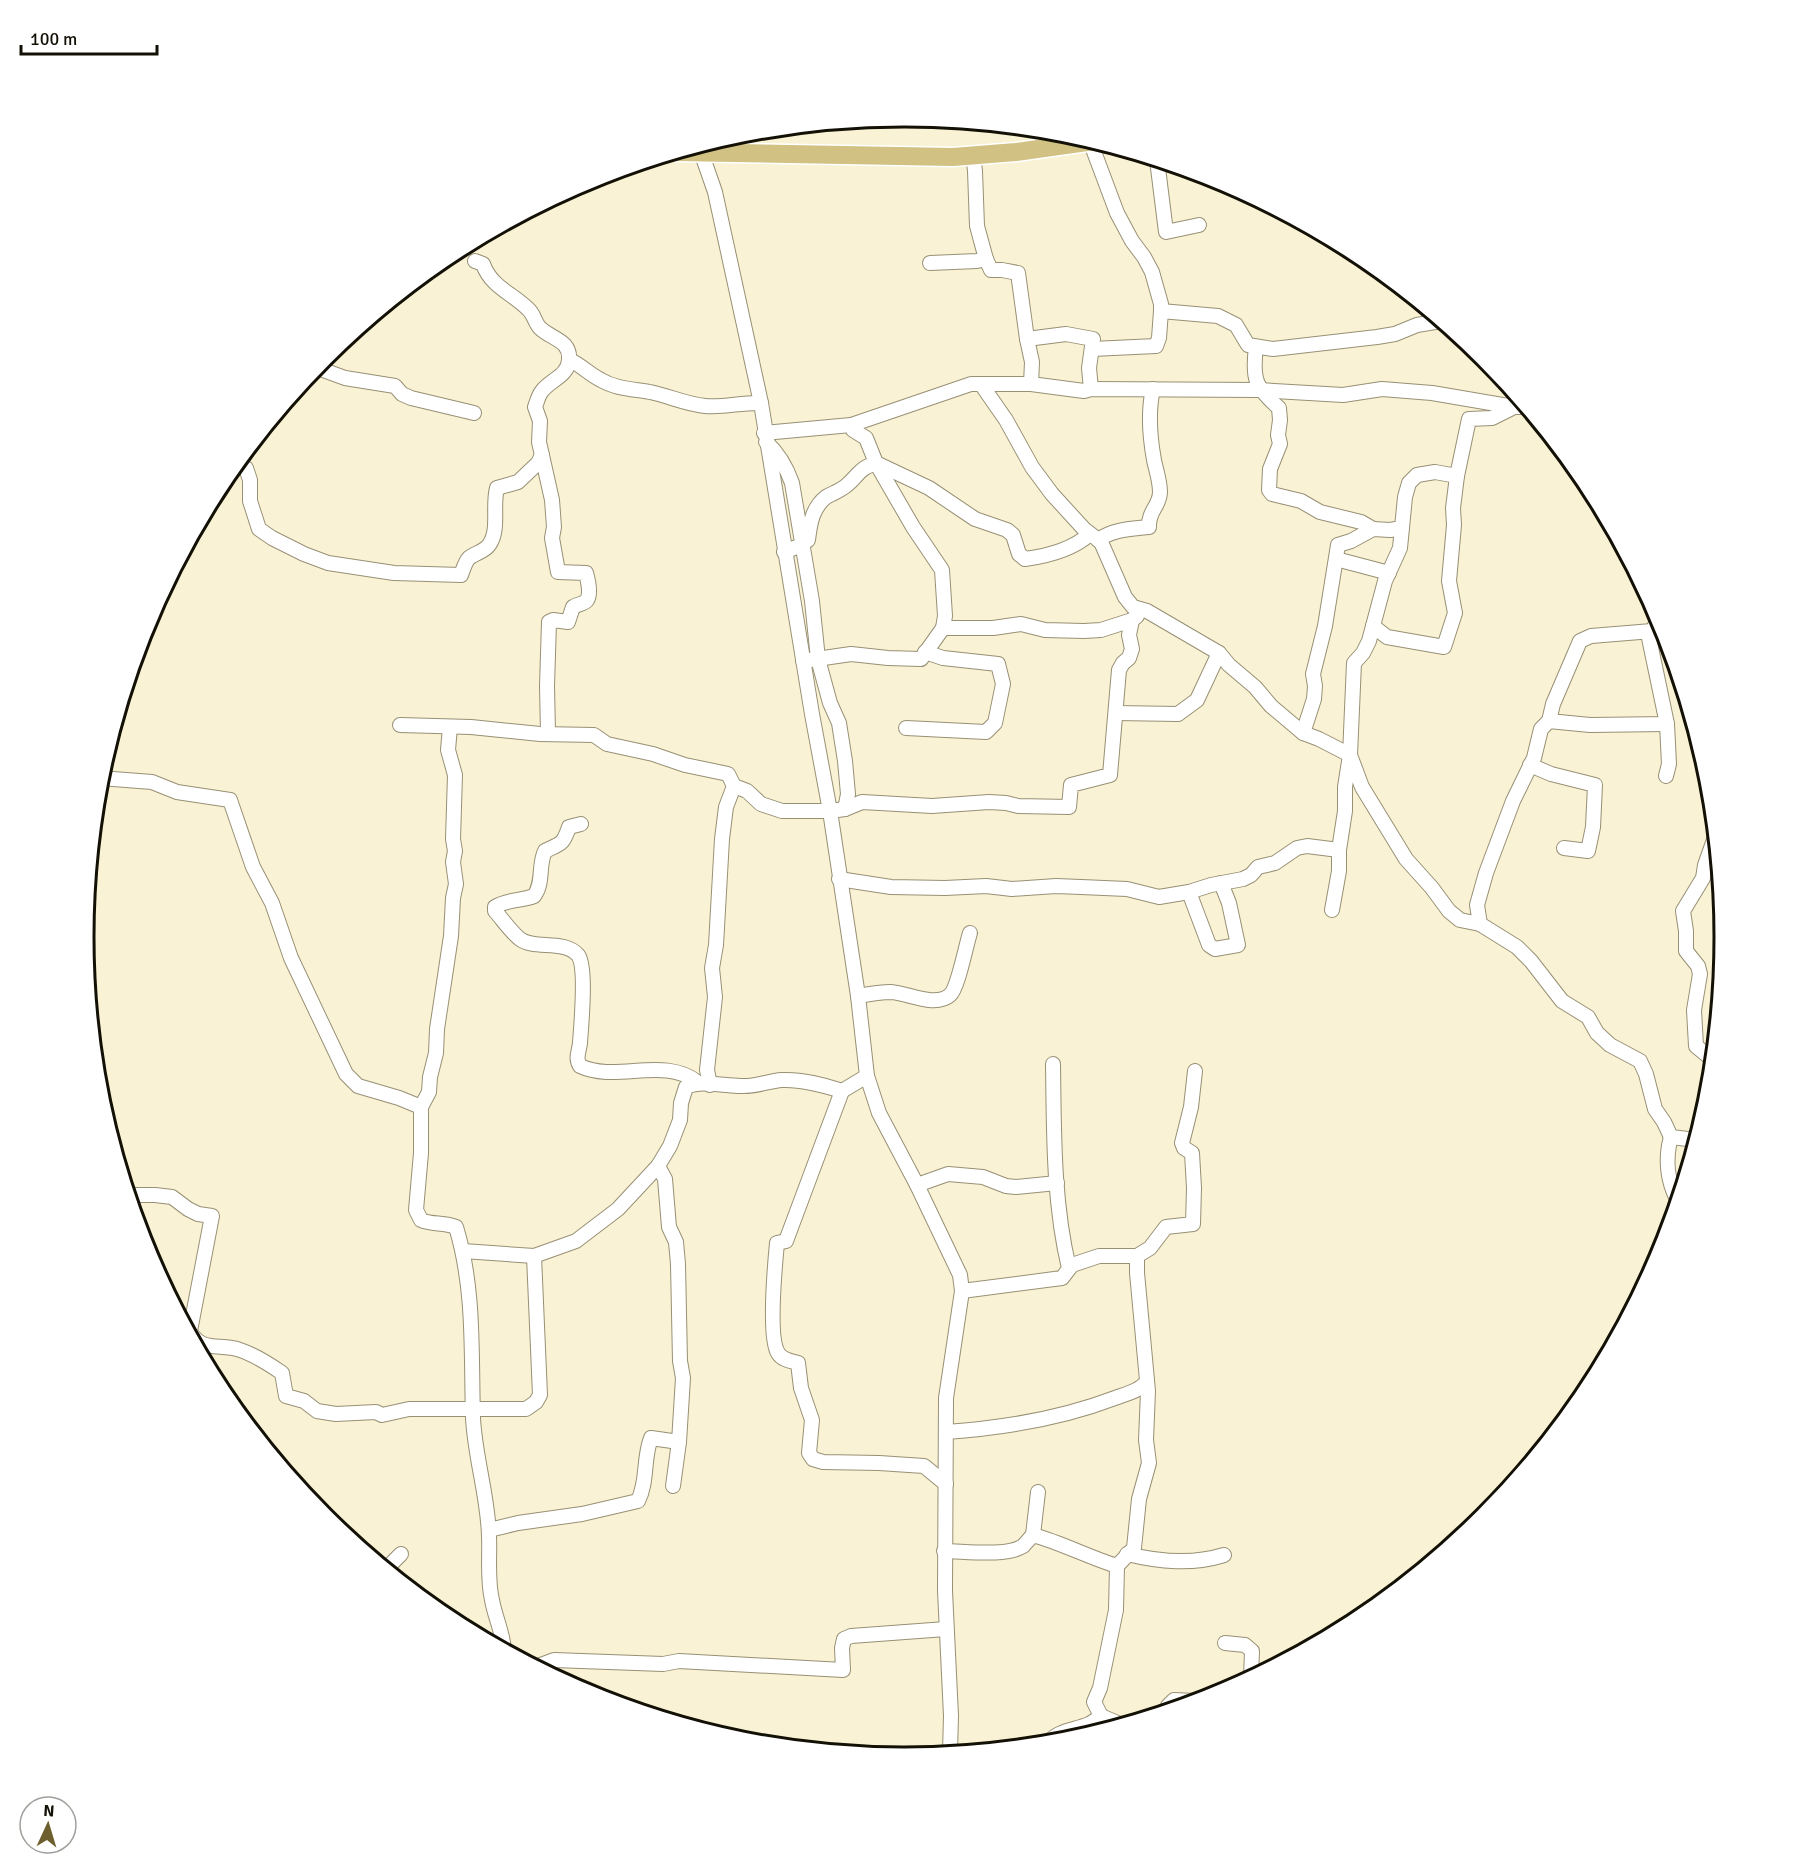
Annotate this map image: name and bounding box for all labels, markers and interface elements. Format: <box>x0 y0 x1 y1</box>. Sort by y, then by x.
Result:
scale bar <box>21 18 158 56</box>
text: 100 m <box>30 28 77 50</box>
north arrow <box>18 1795 78 1855</box>
text: N <box>43 1801 55 1821</box>

